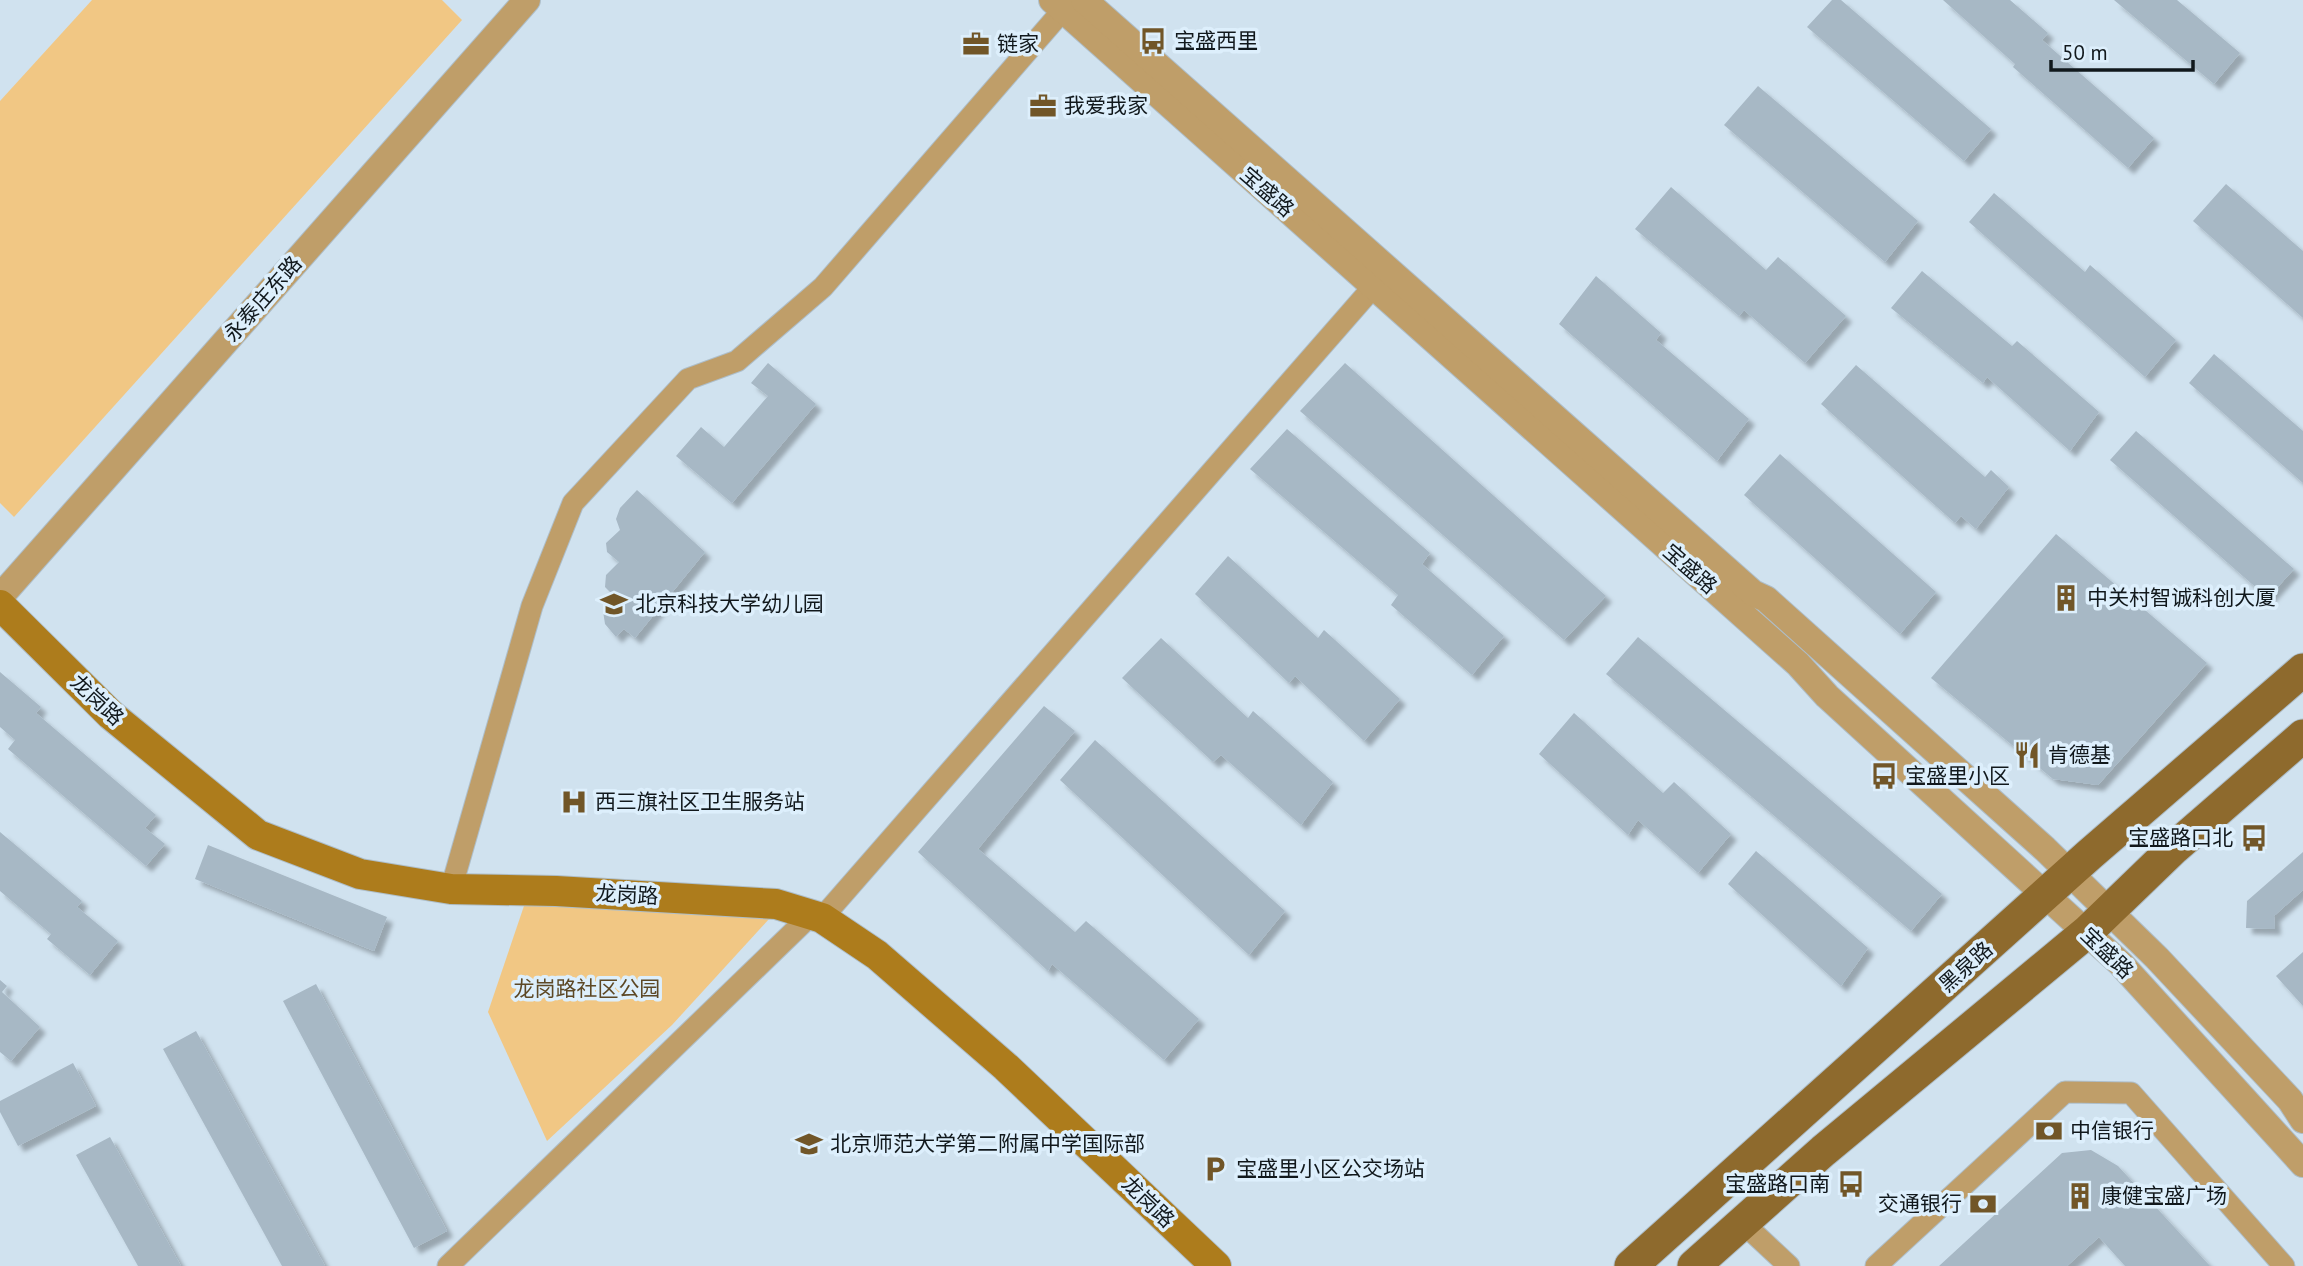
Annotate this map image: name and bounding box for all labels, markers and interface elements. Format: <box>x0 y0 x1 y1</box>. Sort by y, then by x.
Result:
bus stop icon: 宝盛西里 <box>1138 26 1168 56</box>
place label: 宝盛西里 <box>1174 27 1258 54</box>
scale bar <box>2051 28 2193 72</box>
office icon: 链家 <box>961 29 991 59</box>
place label: 链家 <box>997 30 1039 57</box>
text: 50 m <box>2062 39 2108 66</box>
office icon: 我爱我家 <box>1028 91 1058 121</box>
place label: 我爱我家 <box>1064 92 1148 119</box>
street label: 宝盛路 <box>1235 161 1300 222</box>
street label: 永泰庄东路 <box>218 250 307 347</box>
street label: 宝盛路 <box>1658 538 1723 599</box>
building icon: 中关村智诚科创大厦 <box>2051 583 2081 613</box>
place label: 中关村智诚科创大厦 <box>2087 584 2276 611</box>
school or university icon: 北京科技大学幼儿园 <box>599 589 629 619</box>
place label: 北京科技大学幼儿园 <box>635 590 824 617</box>
street label: 龙岗路 <box>65 668 130 731</box>
restaurant icon: 肯德基 <box>2012 740 2042 770</box>
place label: 肯德基 <box>2048 741 2111 768</box>
bus stop icon: 宝盛里小区 <box>1869 761 1899 791</box>
place label: 宝盛里小区 <box>1905 762 2010 789</box>
hospital icon: 西三旗社区卫生服务站 <box>559 787 589 817</box>
place label: 西三旗社区卫生服务站 <box>595 788 805 815</box>
bus stop icon: 宝盛路口北 <box>2239 823 2269 853</box>
place label: 宝盛路口北 <box>2128 824 2233 851</box>
street label: 龙岗路 <box>595 879 659 910</box>
street label: 宝盛路 <box>2075 921 2139 984</box>
street label: 黑泉路 <box>1933 936 1998 998</box>
park label: 龙岗路社区公园 <box>514 975 661 1002</box>
bank icon: 中信银行 <box>2034 1116 2064 1146</box>
place label: 中信银行 <box>2070 1117 2154 1144</box>
school or university icon: 北京师范大学第二附属中学国际部 <box>794 1129 824 1159</box>
place label: 北京师范大学第二附属中学国际部 <box>830 1130 1145 1157</box>
parking icon: 宝盛里小区公交场站 <box>1200 1154 1230 1184</box>
place label: 宝盛里小区公交场站 <box>1236 1155 1425 1182</box>
bus stop icon: 宝盛路口南 <box>1836 1169 1866 1199</box>
street label: 龙岗路 <box>1116 1170 1180 1233</box>
place label: 宝盛路口南 <box>1725 1170 1830 1197</box>
building icon: 康健宝盛广场 <box>2065 1181 2095 1211</box>
place label: 康健宝盛广场 <box>2101 1182 2227 1209</box>
bank icon: 交通银行 <box>1968 1189 1998 1219</box>
place label: 交通银行 <box>1878 1190 1962 1217</box>

